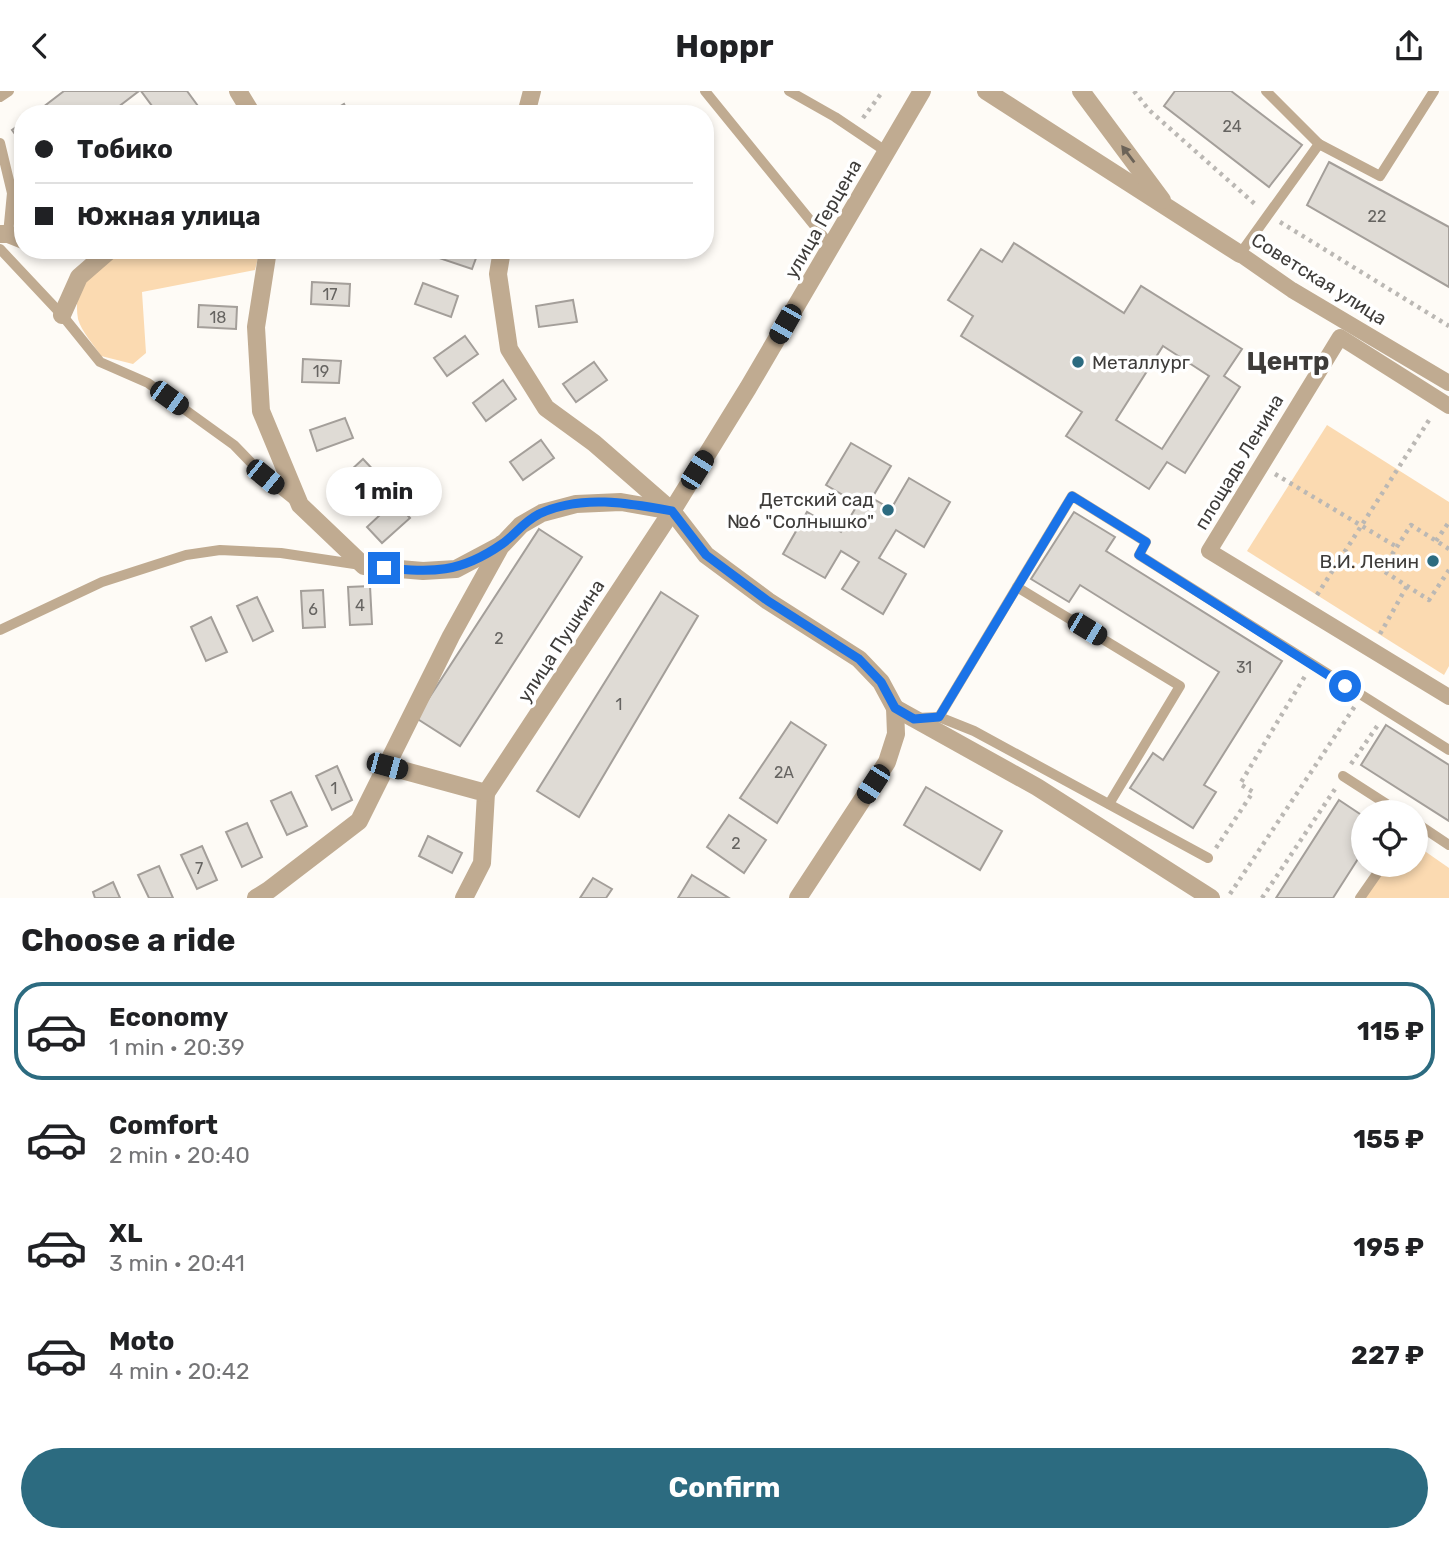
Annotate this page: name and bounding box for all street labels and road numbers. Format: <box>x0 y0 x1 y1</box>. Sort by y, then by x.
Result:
street label: улица Герцена <box>780 156 866 282</box>
street label: Советская улица <box>1247 228 1391 330</box>
street label: площадь Ленина <box>1190 390 1288 534</box>
street label: улица Пушкина <box>513 575 609 707</box>

